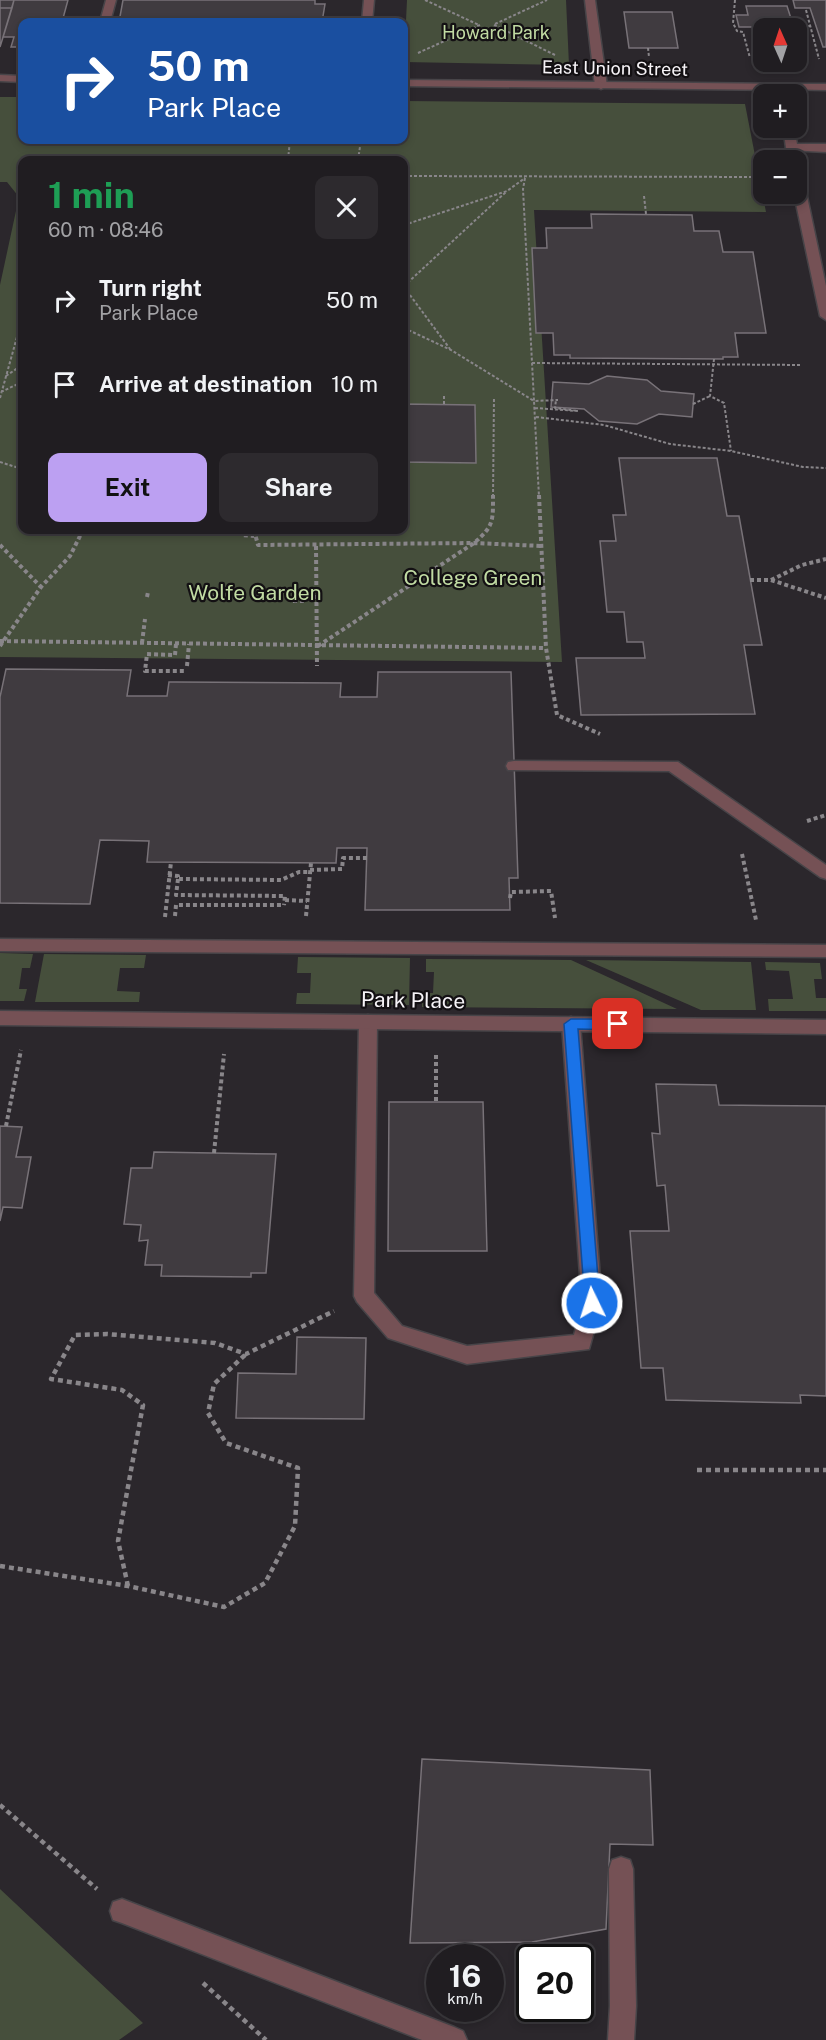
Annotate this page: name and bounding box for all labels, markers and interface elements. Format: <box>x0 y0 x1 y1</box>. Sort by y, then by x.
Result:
north arrow <box>753 18 807 72</box>
map controls <box>753 18 807 204</box>
park label: Howard Park <box>442 22 550 43</box>
text: 50 m <box>147 41 250 90</box>
icon: right <box>48 42 126 120</box>
street label: East Union Street <box>542 56 688 80</box>
button: + <box>753 84 807 138</box>
text: Park Place <box>147 91 281 123</box>
button: − <box>753 150 807 204</box>
text: 1 min <box>48 174 135 216</box>
button: close <box>315 176 378 239</box>
text: 60 m · 08:46 <box>48 218 163 242</box>
text: Turn right <box>99 275 202 301</box>
icon: right <box>48 284 81 317</box>
text: 50 m <box>326 287 378 313</box>
text: Park Place <box>99 301 198 325</box>
icon: arrive <box>48 368 81 401</box>
text: Arrive at destination <box>99 371 312 397</box>
text: 10 m <box>331 371 378 397</box>
button: Exit <box>48 453 207 522</box>
button: Share <box>219 453 378 522</box>
park label: College Green <box>404 565 542 590</box>
park label: Wolfe Garden <box>188 580 322 605</box>
street label: Park Place <box>361 987 465 1013</box>
pin <box>592 998 643 1049</box>
icon: arrive <box>601 1007 634 1040</box>
position arrow <box>560 1271 624 1335</box>
speed limit sign: 20 <box>516 1944 594 2022</box>
text: 16 <box>449 1958 481 1994</box>
text: km/h <box>447 1990 483 2007</box>

